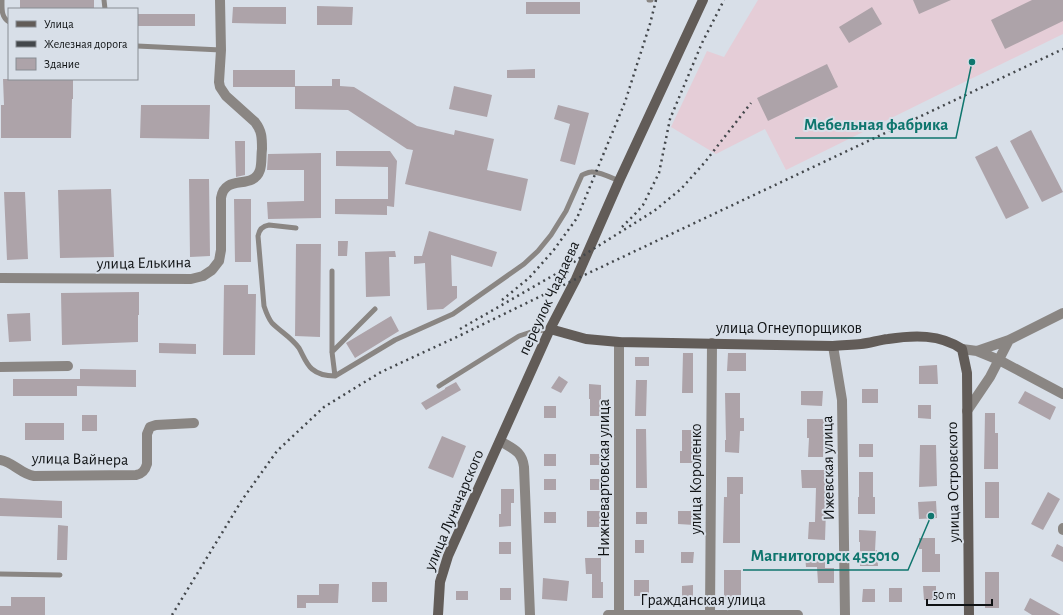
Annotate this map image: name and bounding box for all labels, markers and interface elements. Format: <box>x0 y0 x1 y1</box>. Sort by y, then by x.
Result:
legend <box>8 8 138 80</box>
text: Улица <box>44 18 74 30</box>
text: Железная дорога <box>44 38 128 50</box>
text: Здание <box>44 58 80 70</box>
callout: Мебельная фабрика <box>795 109 956 138</box>
text: Мебельная фабрика <box>804 116 948 133</box>
street label: переулок Чаадаева <box>516 238 583 358</box>
street label: улица Елькина <box>96 254 191 273</box>
street label: улица Огнеупорщиков <box>715 320 862 337</box>
street label: Нижневартовская улица <box>596 399 613 557</box>
street label: Ижевская улица <box>819 415 838 521</box>
street label: улица Островского <box>944 421 963 544</box>
street label: улица Короленко <box>688 423 705 536</box>
street label: улица Луначарского <box>421 447 488 574</box>
street label: улица Вайнера <box>31 450 128 469</box>
callout: Магнитогорск 455010 <box>743 541 908 570</box>
text: Магнитогорск 455010 <box>750 547 900 564</box>
scale bar <box>927 581 992 607</box>
text: 50 m <box>933 589 956 601</box>
street label: Гражданская улица <box>640 592 766 609</box>

